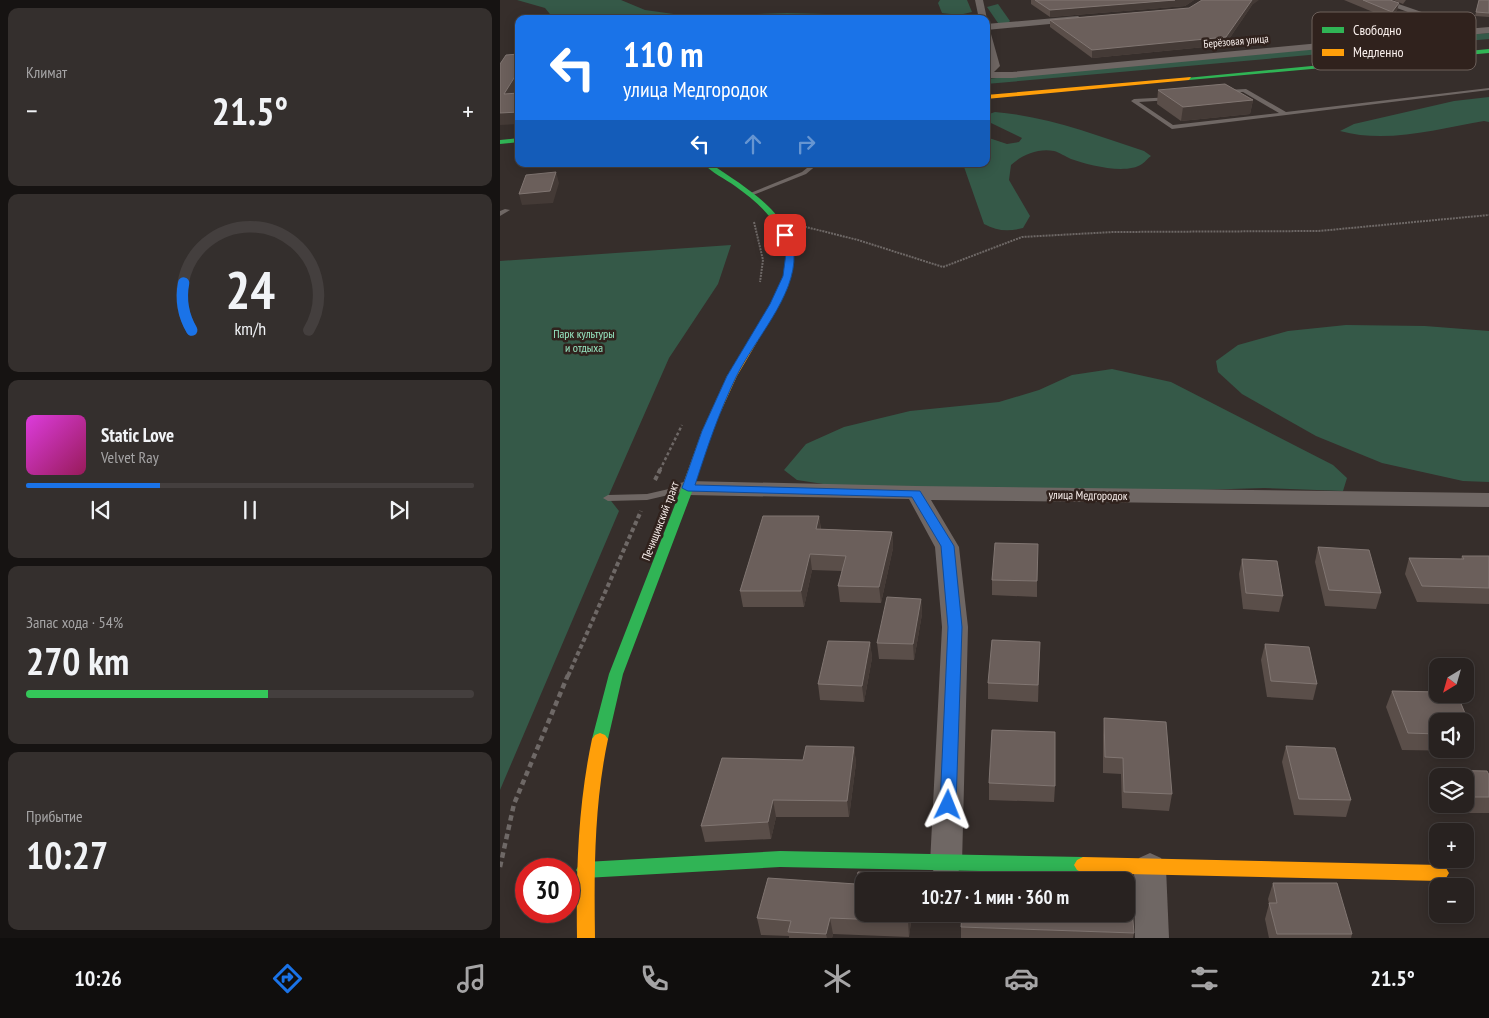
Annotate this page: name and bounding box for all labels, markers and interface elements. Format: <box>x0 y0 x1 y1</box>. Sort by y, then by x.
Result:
legend <box>1312 12 1476 70</box>
text: Свободно <box>1353 21 1401 39</box>
text: 110 m <box>623 31 704 77</box>
street label: Берёзовая улица <box>1203 31 1269 51</box>
icon: left <box>540 35 605 100</box>
text: Медленно <box>1353 43 1404 61</box>
text: Климат <box>26 62 67 82</box>
text: улица Медгородок <box>623 75 768 103</box>
text: 21.5° <box>212 86 288 135</box>
text: − <box>26 92 38 129</box>
text: + <box>462 92 474 129</box>
icon: left <box>686 130 714 158</box>
icon: ahead <box>739 130 767 158</box>
icon: right <box>792 130 820 158</box>
pin <box>764 214 806 256</box>
icon: arrive <box>771 221 799 249</box>
text: 24 <box>225 256 275 323</box>
text: km/h <box>234 317 266 340</box>
park label: Парк культуры и отдыха <box>553 326 615 355</box>
text: Static Love <box>101 423 174 447</box>
text: Velvet Ray <box>101 447 159 467</box>
street label: Печищинский тракт <box>638 479 682 563</box>
street label: улица Медгородок <box>1048 487 1128 503</box>
icon: previous <box>87 496 115 524</box>
icon: pause <box>236 496 264 524</box>
icon: next <box>385 496 413 524</box>
text: Запас хода · 54% <box>26 612 123 632</box>
text: 270 km <box>26 636 129 685</box>
north arrow <box>1429 658 1474 702</box>
map controls <box>1429 658 1474 923</box>
button: sound <box>1429 713 1474 758</box>
button: layers <box>1429 768 1474 813</box>
position arrow <box>921 778 973 830</box>
text: Прибытие <box>26 806 83 826</box>
button: + <box>1429 823 1474 868</box>
text: 10:27 <box>26 830 108 879</box>
speed limit sign: 30 <box>515 858 580 923</box>
button: − <box>1429 878 1474 923</box>
text: 10:27 · 1 мин · 360 m <box>921 885 1069 909</box>
icon: directions <box>270 961 305 996</box>
icon: music <box>454 961 489 996</box>
icon: phone <box>637 961 672 996</box>
icon: climate <box>820 961 855 996</box>
icon: car <box>1004 961 1039 996</box>
icon: filters <box>1187 961 1222 996</box>
text: 10:26 <box>74 964 122 992</box>
text: 21.5° <box>1371 964 1415 992</box>

